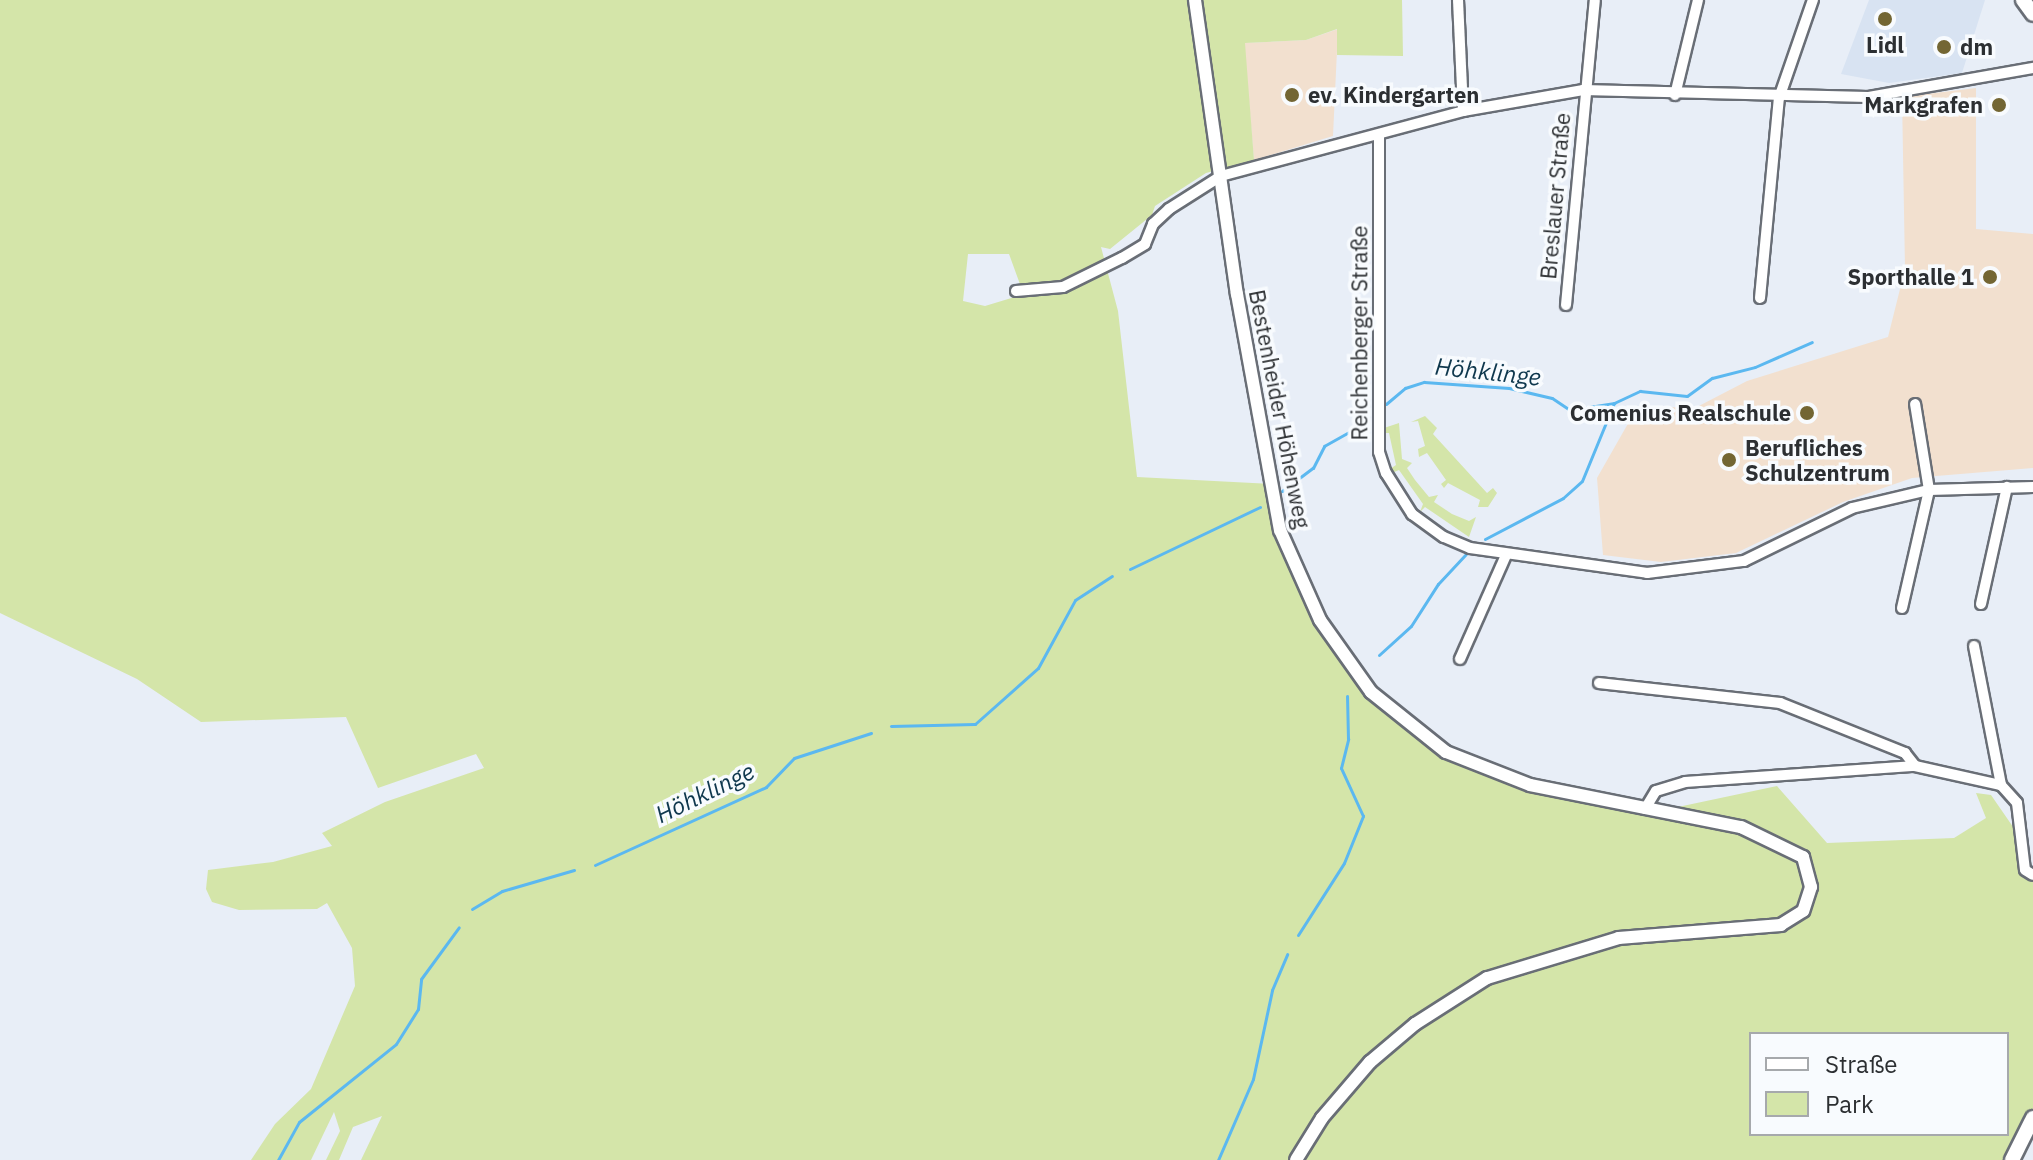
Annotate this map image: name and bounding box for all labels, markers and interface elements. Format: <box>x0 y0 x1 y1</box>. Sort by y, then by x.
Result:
marker: Lidl <box>1876 10 1894 28</box>
place label: Lidl <box>1866 32 1904 58</box>
place label: dm <box>1960 34 1993 60</box>
marker: dm <box>1935 38 1953 56</box>
place label: ev. Kindergarten <box>1308 82 1479 108</box>
marker: ev. Kindergarten <box>1283 86 1301 104</box>
place label: Markgrafen <box>1864 92 1983 118</box>
marker: Markgrafen <box>1990 96 2008 114</box>
street label: Breslauer Straße <box>1535 112 1575 280</box>
street label: Reichenberger Straße <box>1346 225 1372 441</box>
place label: Sporthalle 1 <box>1848 264 1974 290</box>
marker: Sporthalle 1 <box>1981 268 1999 286</box>
street label: Bestenheider Höhenweg <box>1244 287 1316 531</box>
water label: Höhklinge <box>1434 352 1542 392</box>
place label: Comenius Realschule <box>1570 400 1791 426</box>
marker: Comenius Realschule <box>1798 404 1816 422</box>
place label: Berufliches Schulzentrum <box>1745 434 1890 486</box>
marker: Berufliches Schulzentrum <box>1720 451 1738 469</box>
water label: Höhklinge <box>651 757 759 829</box>
legend <box>1749 1032 2009 1136</box>
text: Straße <box>1825 1048 1897 1080</box>
text: Park <box>1825 1088 1874 1120</box>

